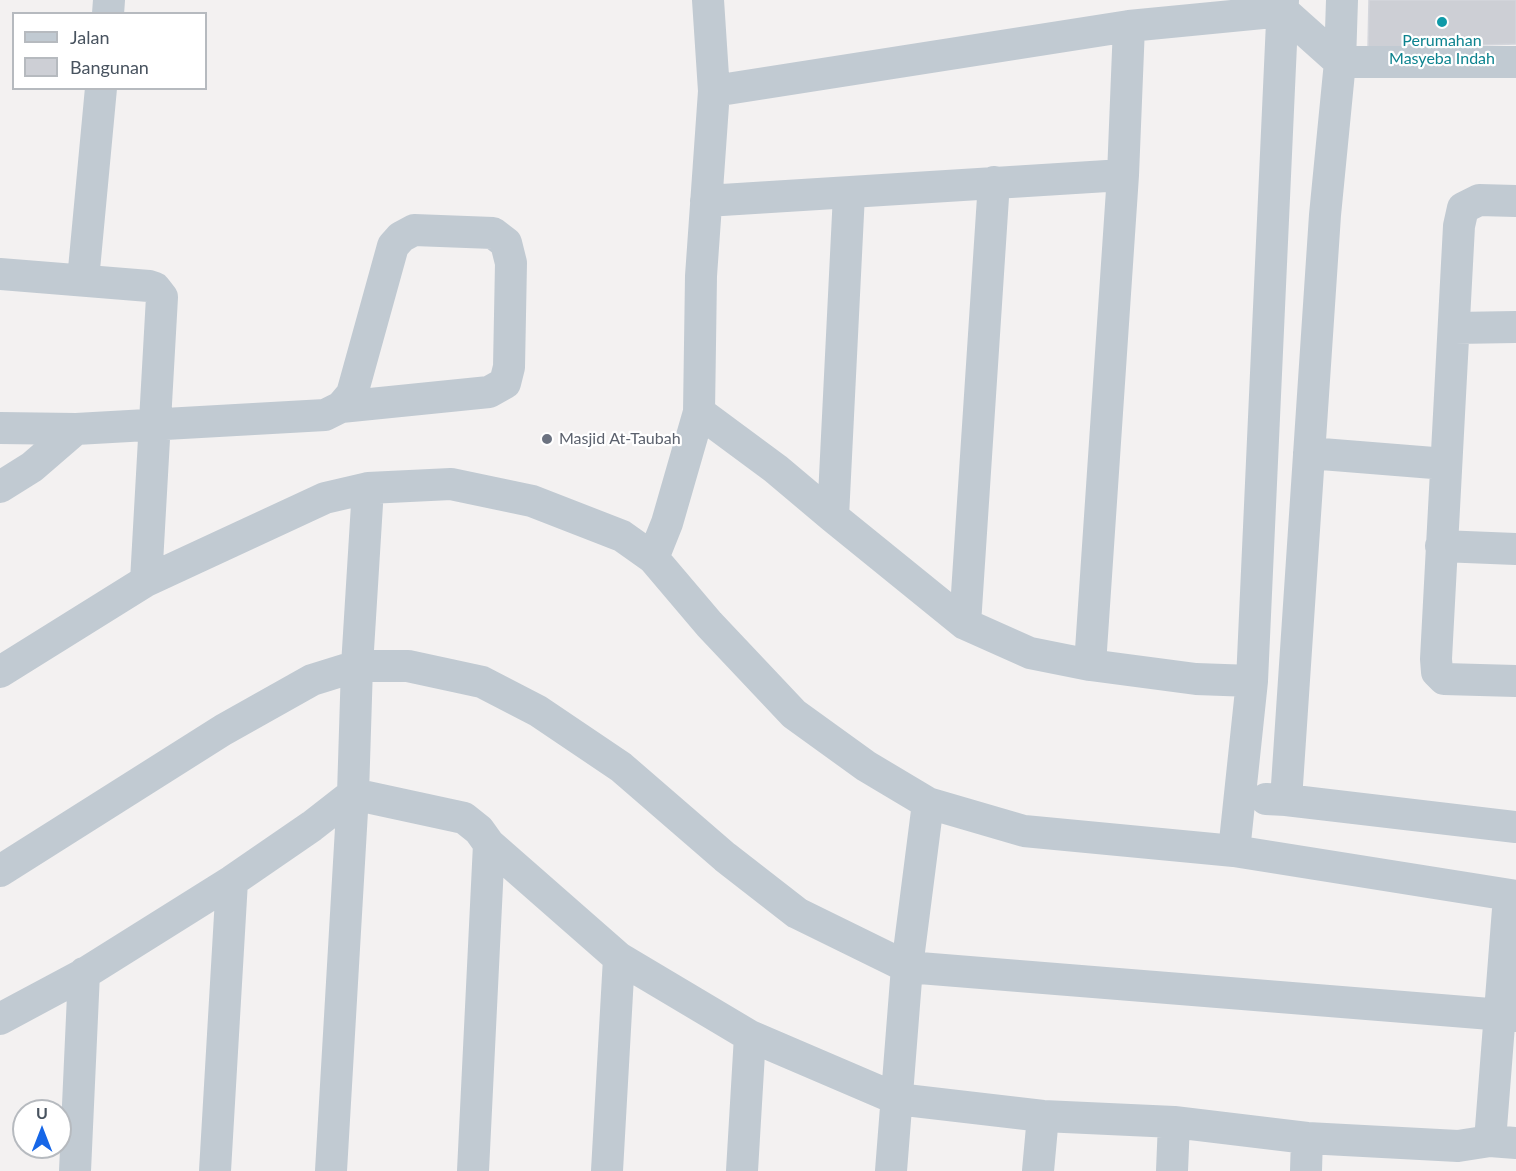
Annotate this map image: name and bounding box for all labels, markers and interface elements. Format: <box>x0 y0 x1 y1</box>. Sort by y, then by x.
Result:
legend <box>12 12 207 90</box>
marker: Perumahan Masyeba Indah <box>1435 15 1449 29</box>
text: Jalan <box>70 26 109 48</box>
place label: Perumahan Masyeba Indah <box>1389 31 1495 69</box>
text: Bangunan <box>70 56 149 78</box>
place label: Masjid At-Taubah <box>559 429 681 449</box>
marker: Masjid At-Taubah <box>540 432 554 446</box>
north arrow <box>12 1099 72 1159</box>
text: U <box>36 1103 48 1122</box>

